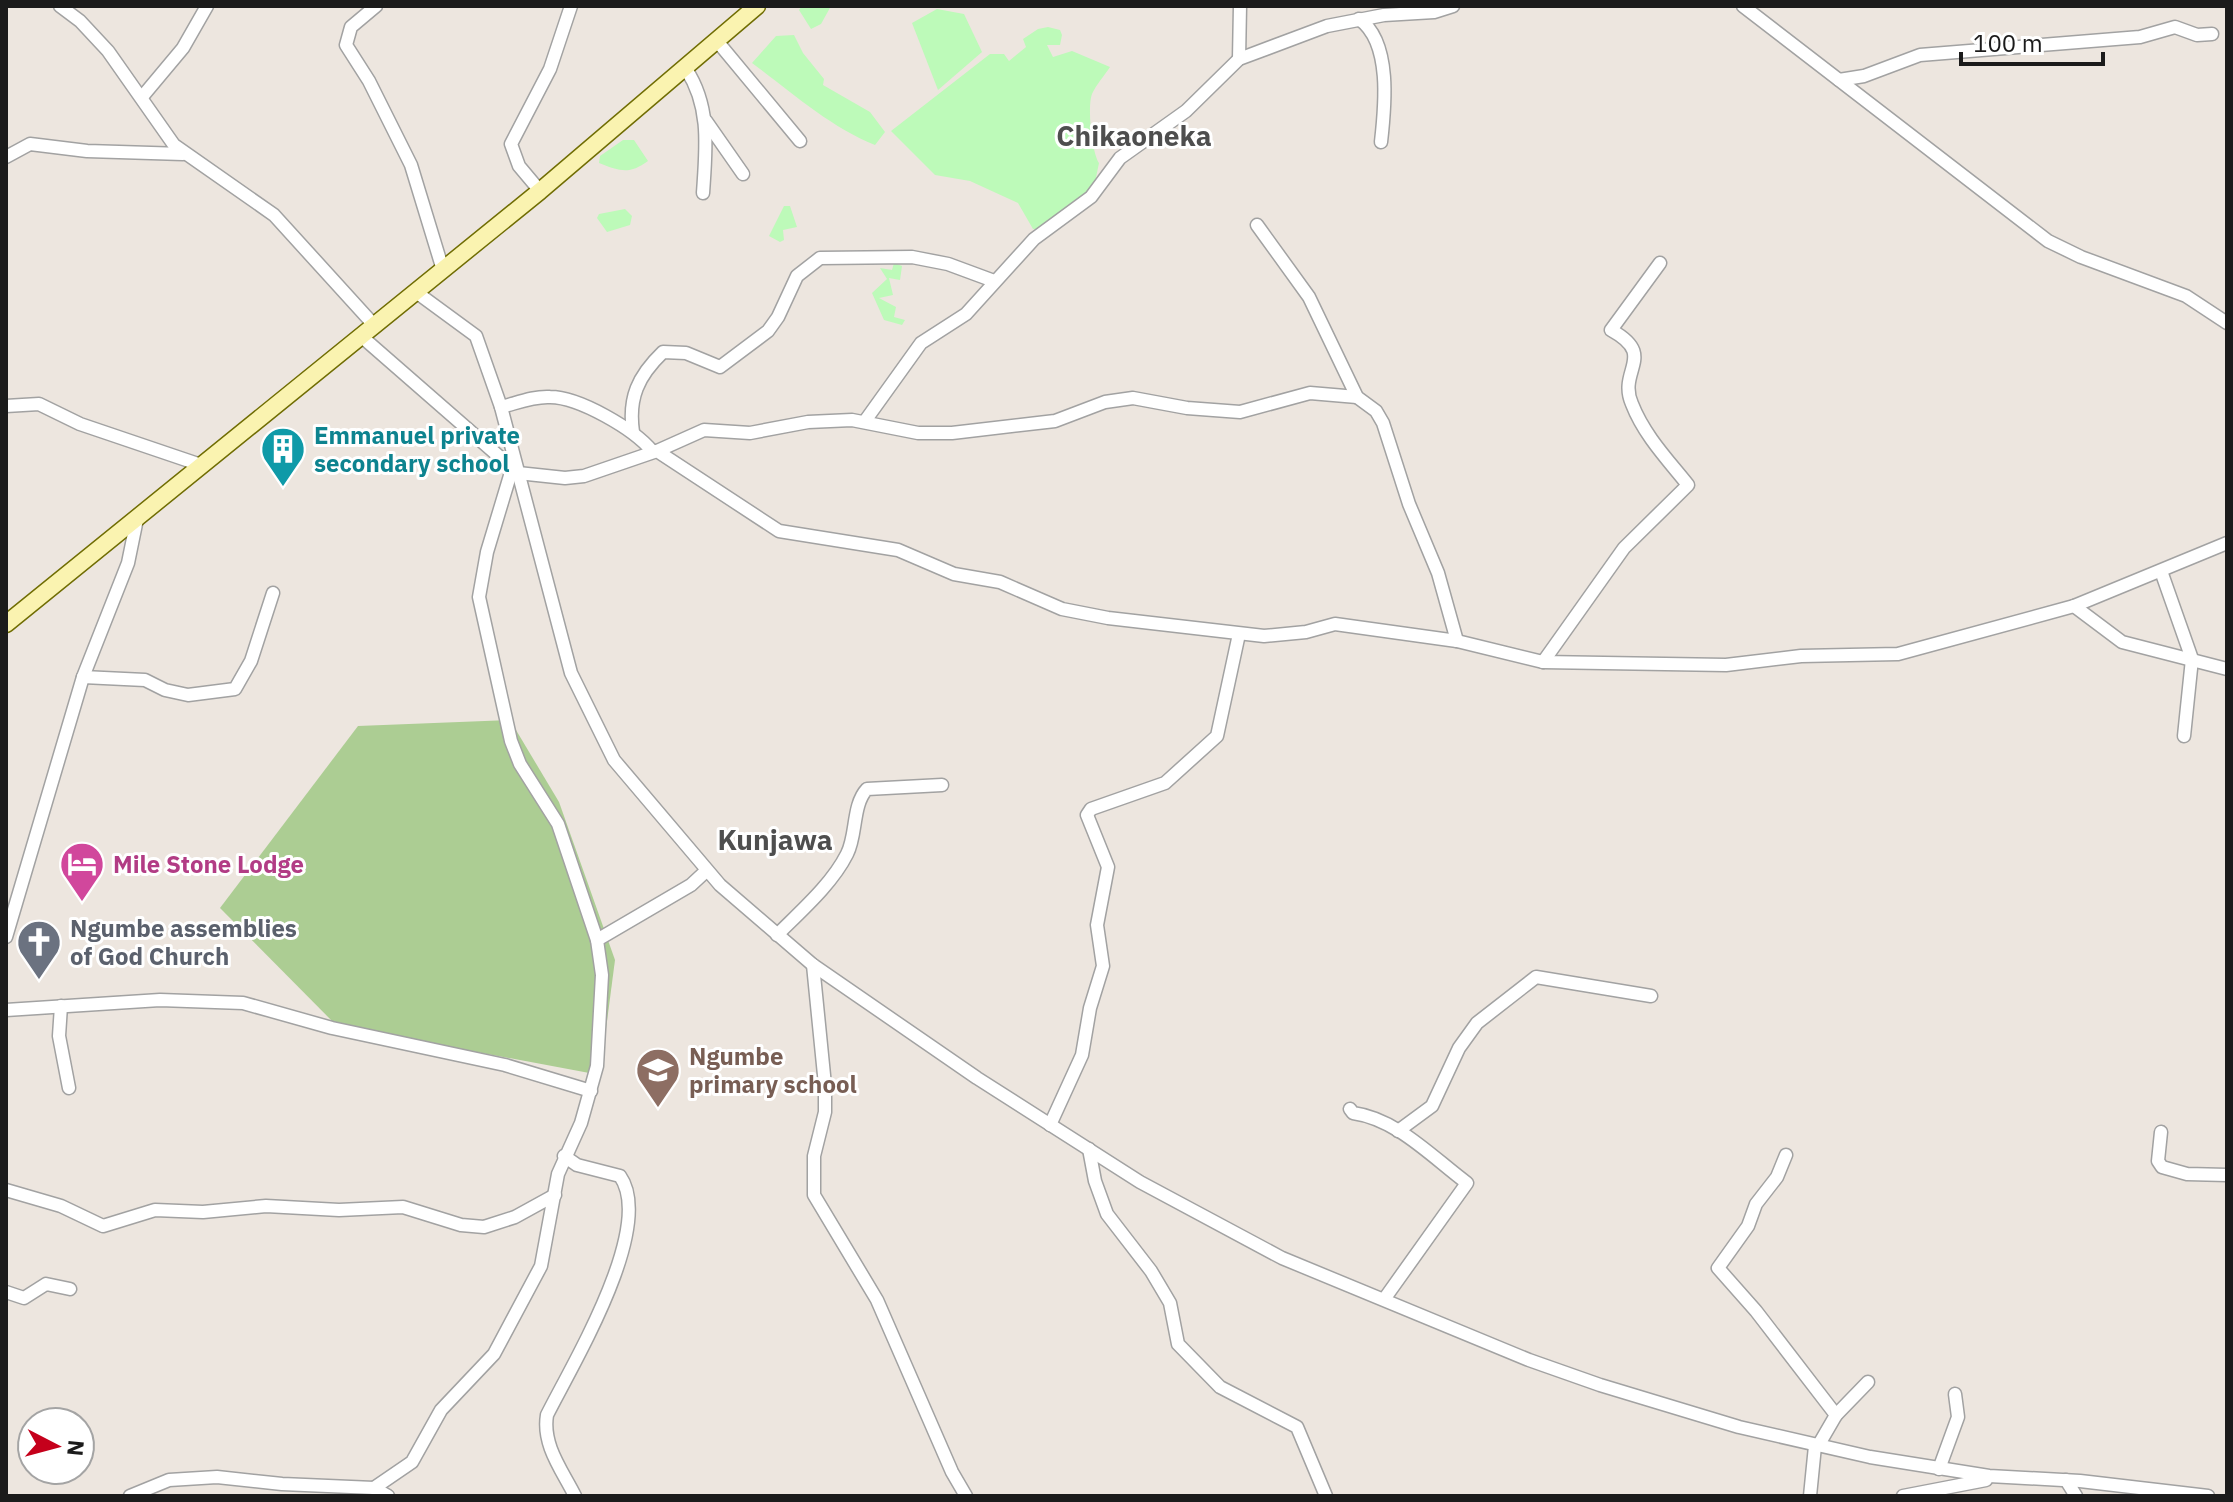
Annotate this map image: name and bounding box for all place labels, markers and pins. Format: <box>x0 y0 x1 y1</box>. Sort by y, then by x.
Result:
place label: Emmanuel private secondary school <box>314 419 520 479</box>
building icon: Emmanuel private secondary school <box>259 425 307 488</box>
hotel icon: Mile Stone Lodge <box>58 840 106 903</box>
place label: Mile Stone Lodge <box>113 848 304 880</box>
place label: Ngumbe assemblies of God Church <box>70 912 297 972</box>
church icon: Ngumbe assemblies of God Church <box>15 918 63 981</box>
place label: Ngumbe primary school <box>689 1040 857 1100</box>
school or university icon: Ngumbe primary school <box>634 1046 682 1109</box>

